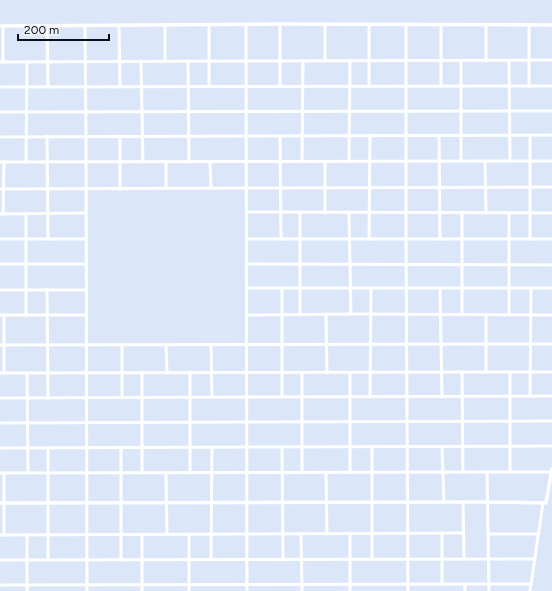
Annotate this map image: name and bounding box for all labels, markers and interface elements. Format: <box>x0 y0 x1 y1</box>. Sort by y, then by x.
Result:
scale bar <box>18 16 109 42</box>
text: 200 m <box>24 23 59 37</box>

